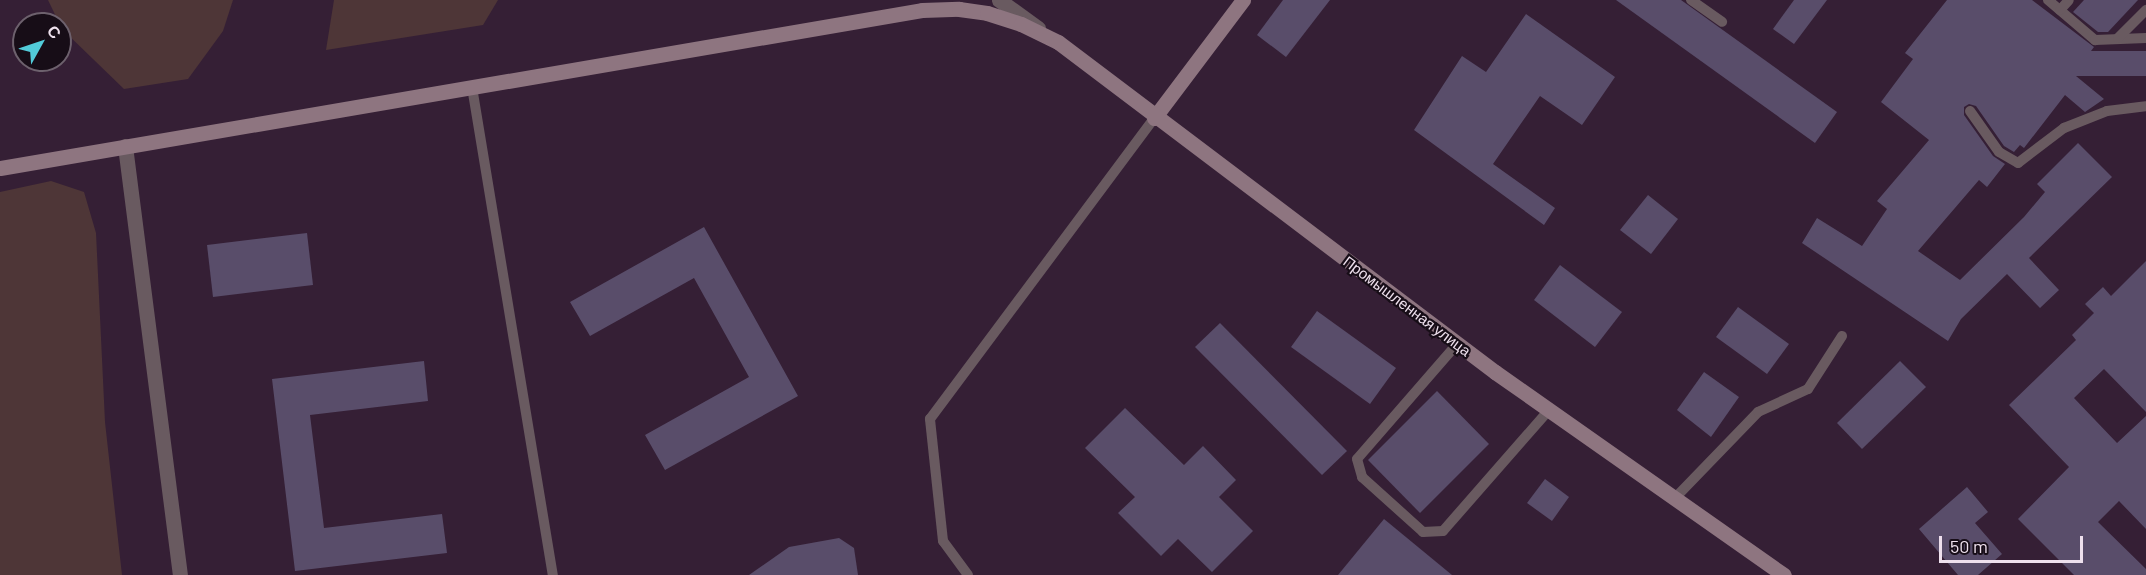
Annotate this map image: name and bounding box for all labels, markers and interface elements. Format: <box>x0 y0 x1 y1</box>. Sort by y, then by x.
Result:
north arrow <box>12 12 72 72</box>
text: С <box>44 21 66 42</box>
street label: Промышленная улица <box>1340 252 1474 360</box>
scale bar <box>1942 524 2086 562</box>
text: 50 m <box>1950 535 1988 557</box>

